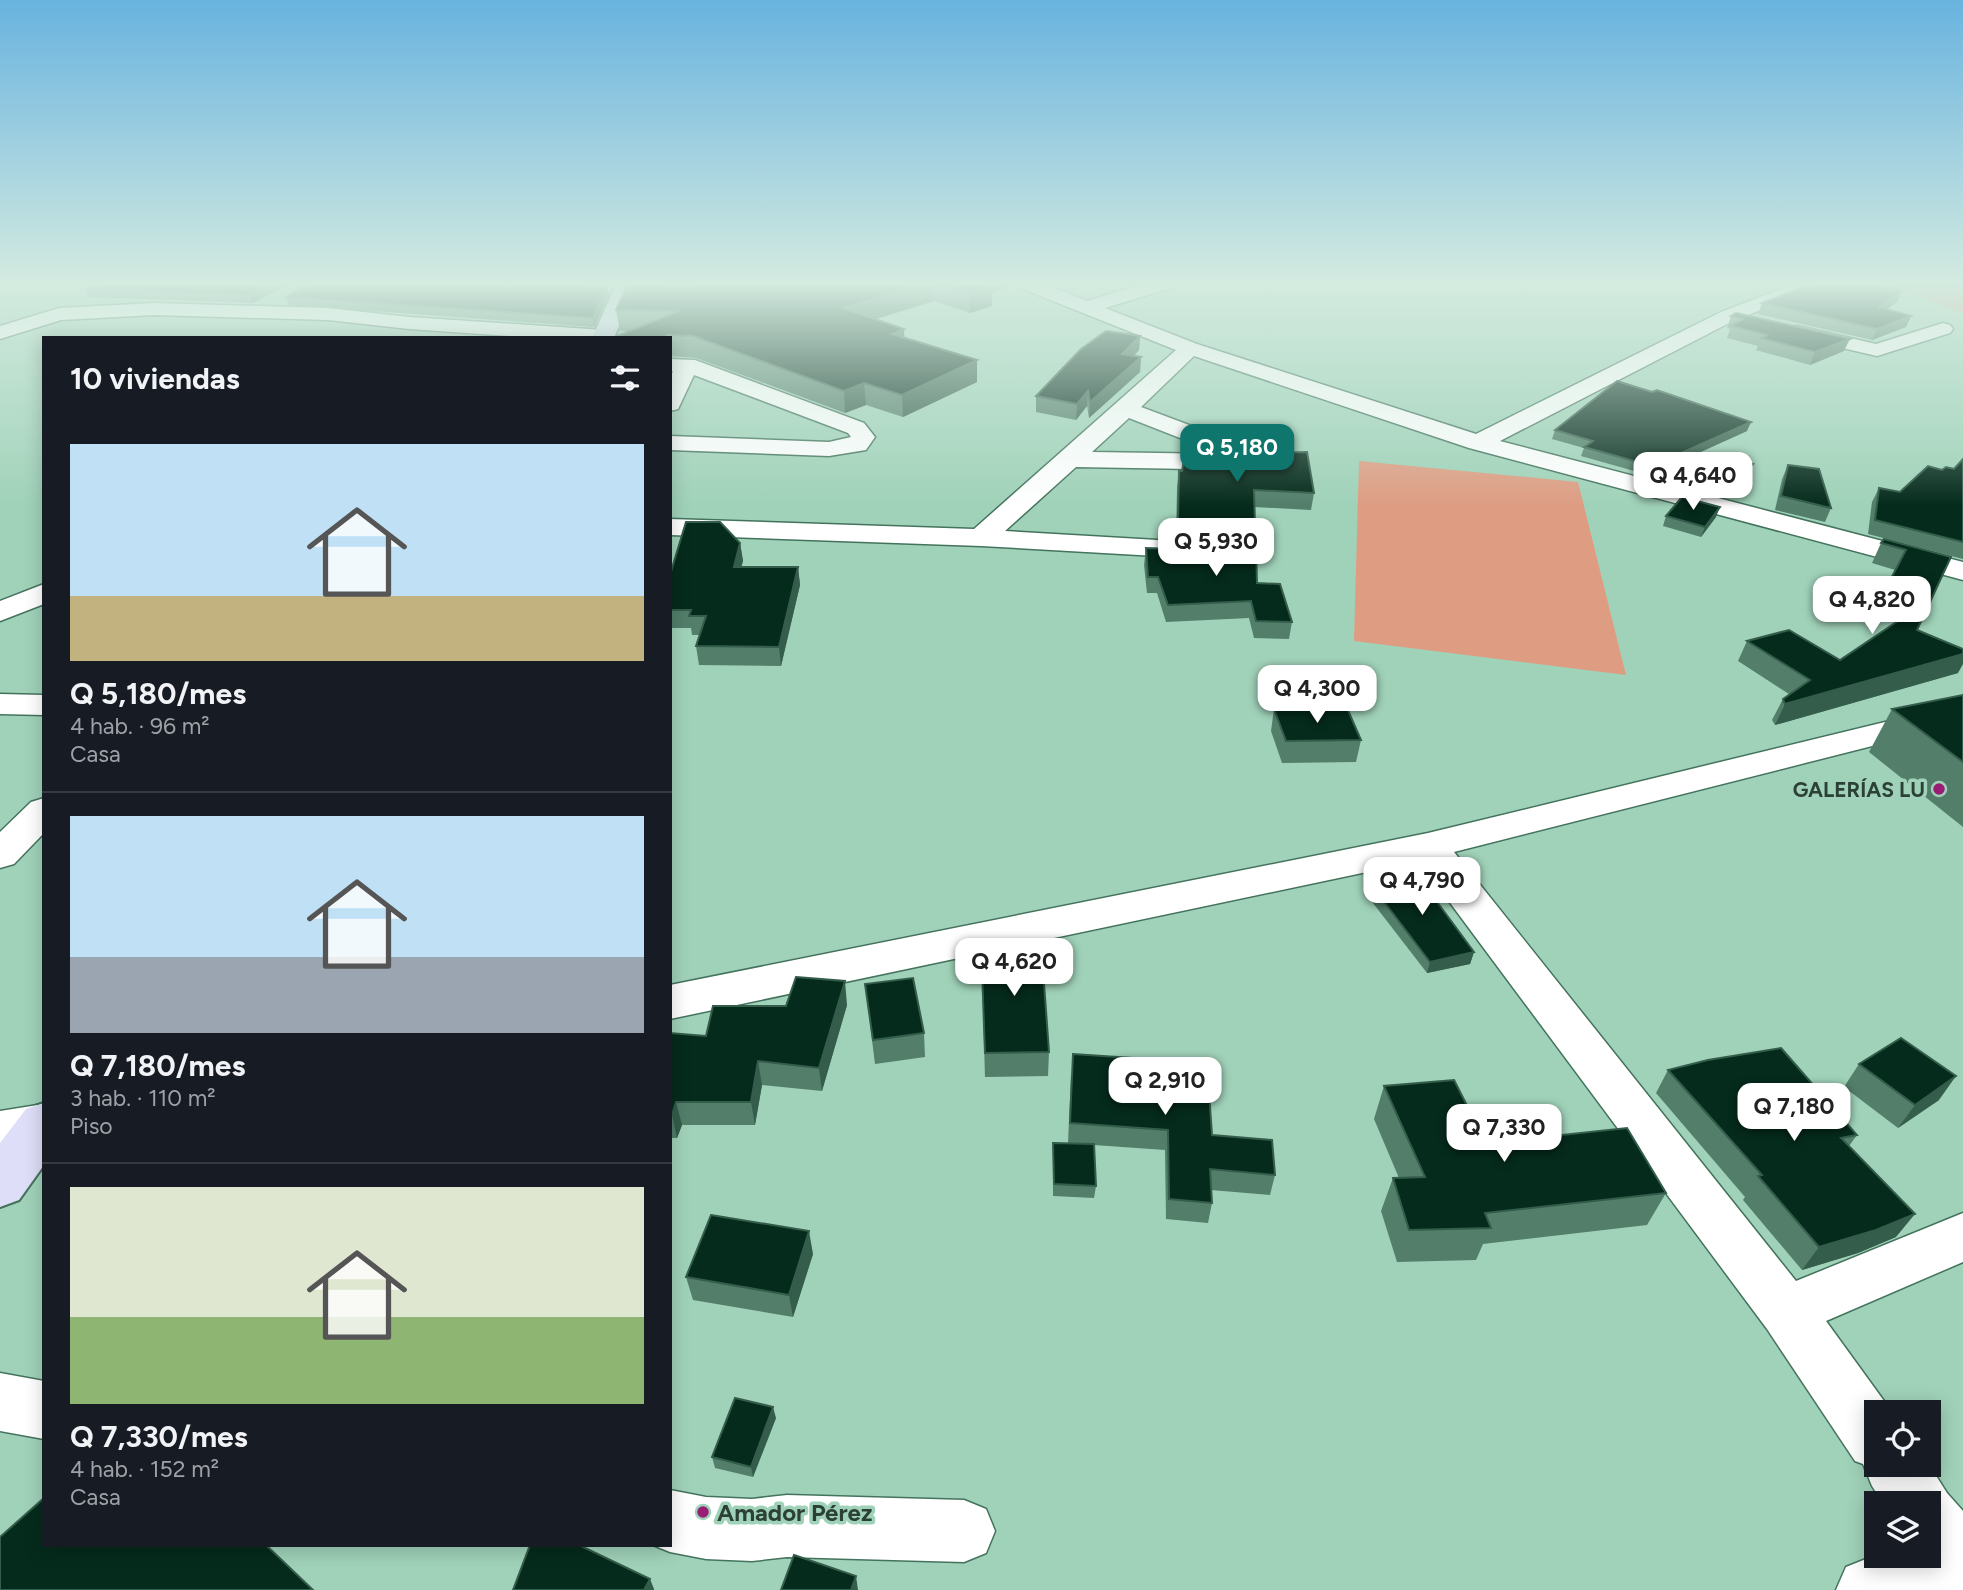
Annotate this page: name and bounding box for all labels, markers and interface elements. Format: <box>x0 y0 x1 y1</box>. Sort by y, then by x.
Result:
icon: filters <box>606 359 644 397</box>
text: 10 viviendas <box>70 360 240 397</box>
pin: Q 5,180 <box>1172 424 1302 484</box>
text: Q 5,180 <box>1196 433 1278 461</box>
pin: Q 4,640 <box>1628 452 1758 512</box>
text: Q 4,640 <box>1650 461 1736 489</box>
icon: home <box>294 489 420 615</box>
pin: Q 5,930 <box>1151 518 1281 578</box>
text: Q 5,930 <box>1174 527 1258 555</box>
pin: Q 4,820 <box>1807 576 1937 636</box>
text: Q 4,820 <box>1829 585 1915 613</box>
pin: Q 4,300 <box>1252 666 1382 725</box>
text: Q 4,300 <box>1274 674 1360 702</box>
text: Q 5,180/mes <box>70 675 246 712</box>
text: 4 hab. · 96 m² <box>70 712 210 740</box>
text: Casa <box>70 740 121 768</box>
place label: GALERÍAS LU <box>1793 777 1925 802</box>
marker: GALERÍAS LU <box>1931 781 1947 797</box>
pin: Q 4,790 <box>1357 858 1487 917</box>
icon: home <box>294 861 420 987</box>
text: Q 4,790 <box>1379 866 1465 894</box>
pin: Q 4,620 <box>949 939 1079 998</box>
text: Q 4,620 <box>971 947 1057 975</box>
text: Q 7,180/mes <box>70 1047 245 1084</box>
pin: Q 2,910 <box>1100 1058 1230 1117</box>
text: Q 2,910 <box>1125 1066 1205 1094</box>
text: 3 hab. · 110 m² <box>70 1084 216 1112</box>
pin: Q 7,180 <box>1729 1084 1859 1143</box>
text: Q 7,180 <box>1753 1092 1835 1120</box>
pin: Q 7,330 <box>1439 1104 1569 1164</box>
text: Piso <box>70 1112 113 1140</box>
text: Q 7,330 <box>1463 1113 1545 1141</box>
icon: home <box>294 1232 420 1358</box>
map controls <box>1864 1400 1941 1568</box>
button: locate <box>1864 1400 1941 1477</box>
text: Q 7,330/mes <box>70 1418 248 1455</box>
text: 4 hab. · 152 m² <box>70 1455 219 1483</box>
text: Casa <box>70 1483 121 1511</box>
button: layers <box>1864 1491 1941 1568</box>
place label: Amador Pérez <box>717 1498 872 1527</box>
marker: Amador Pérez <box>695 1504 711 1520</box>

